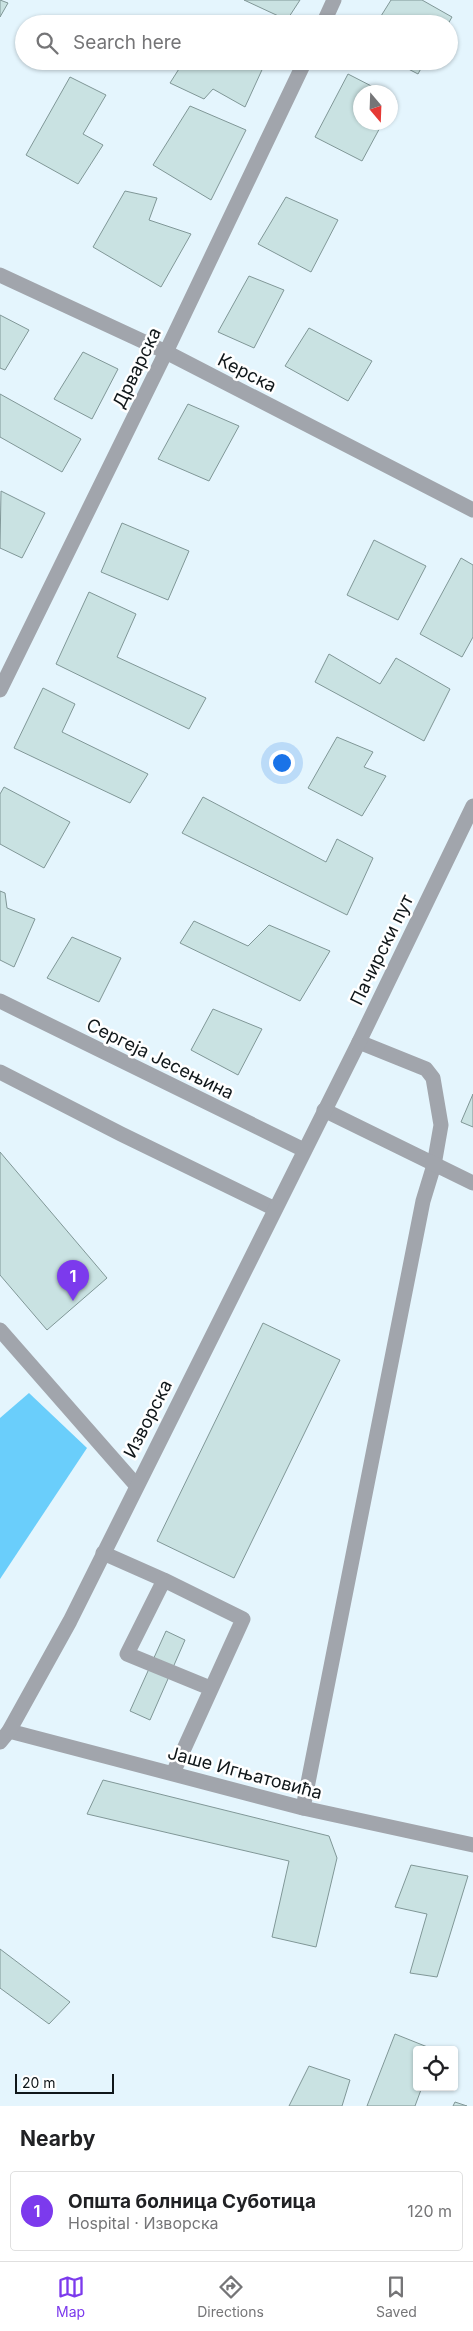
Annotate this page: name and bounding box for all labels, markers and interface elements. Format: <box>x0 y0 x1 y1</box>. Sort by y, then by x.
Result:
search box <box>15 15 458 70</box>
icon: search <box>33 29 61 57</box>
text: Search here <box>73 31 182 54</box>
north arrow <box>353 85 398 130</box>
street label: Дрварска <box>108 324 165 412</box>
street label: Керска <box>214 349 280 396</box>
your location <box>269 750 295 776</box>
street label: Пачирски пут <box>346 891 418 1008</box>
street label: Сергеја Јесењина <box>83 1014 237 1103</box>
pin: 1 <box>57 1260 89 1301</box>
street label: Изворска <box>119 1376 176 1461</box>
street label: Јаше Игњатовића <box>166 1742 325 1803</box>
map controls <box>413 2046 458 2091</box>
button: locate <box>413 2046 458 2091</box>
scale bar <box>15 2071 114 2094</box>
text: 20 m <box>22 2074 56 2091</box>
text: Nearby <box>20 2126 95 2151</box>
text: Општа болница Суботица <box>68 2190 316 2213</box>
text: 1 <box>34 2201 40 2221</box>
text: 120 m <box>407 2201 452 2221</box>
text: Hospital · Изворска <box>68 2213 219 2233</box>
tab: Map <box>56 2273 85 2320</box>
tab: Directions <box>197 2273 264 2320</box>
tab: Saved <box>376 2273 417 2320</box>

